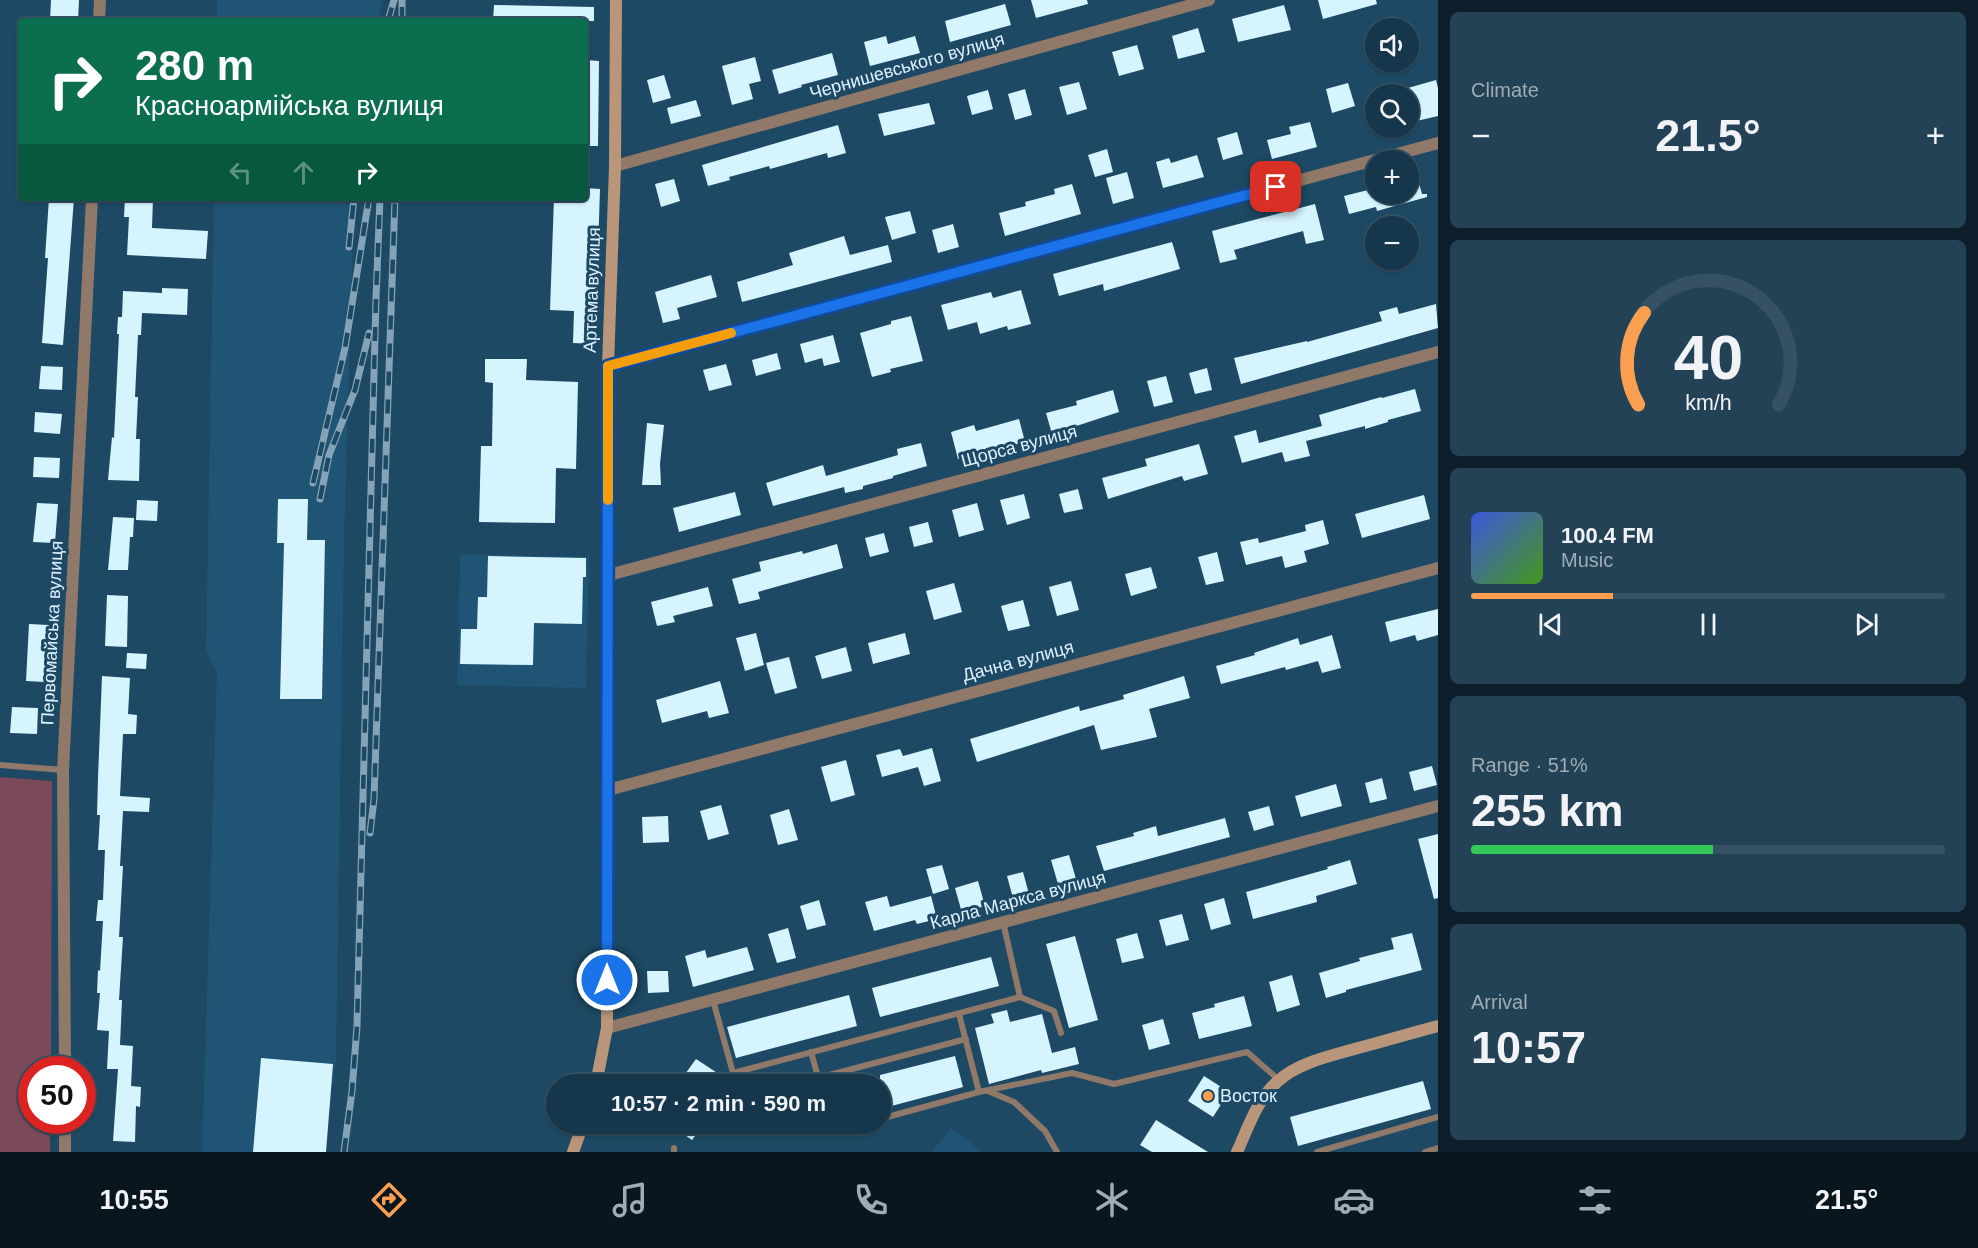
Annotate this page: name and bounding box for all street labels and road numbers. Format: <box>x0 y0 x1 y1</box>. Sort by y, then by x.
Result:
street label: Чернишевського вулиця <box>807 29 1007 103</box>
street label: Артема вулиця <box>580 227 604 353</box>
street label: Щорса вулиця <box>959 421 1079 471</box>
street label: Первомайська вулиця <box>37 540 67 726</box>
street label: Дачна вулиця <box>960 637 1076 685</box>
street label: Карла Маркса вулиця <box>928 867 1108 933</box>

